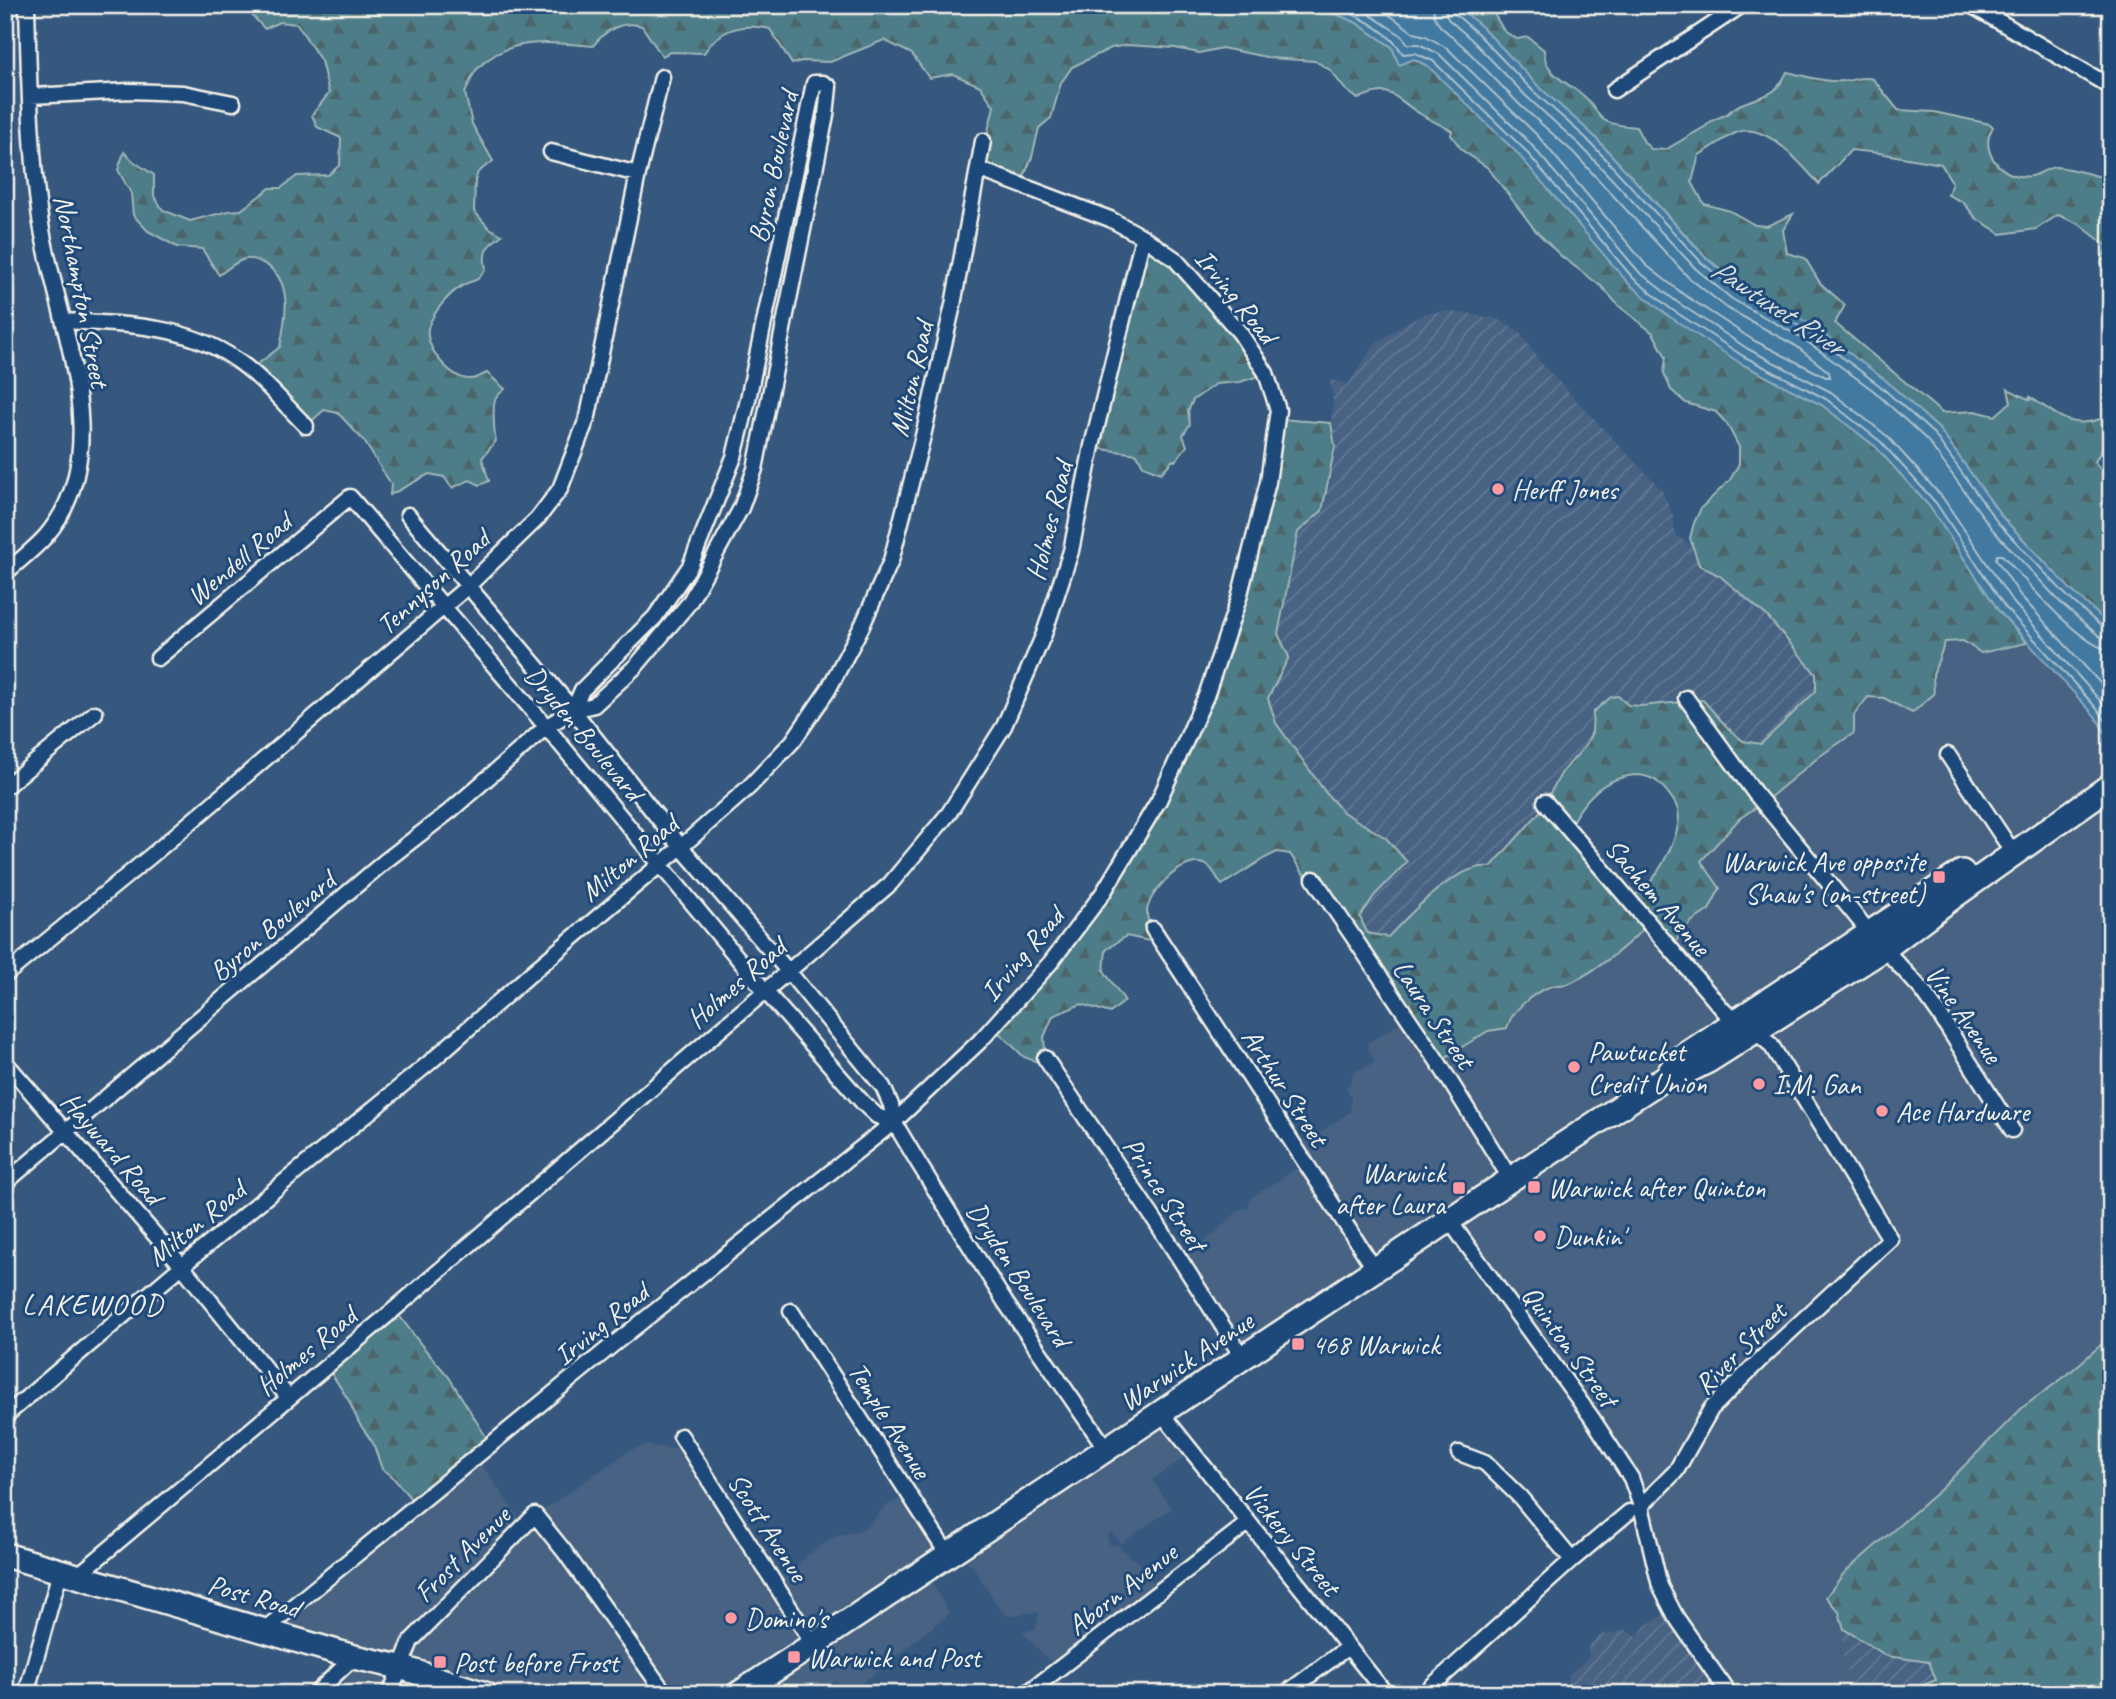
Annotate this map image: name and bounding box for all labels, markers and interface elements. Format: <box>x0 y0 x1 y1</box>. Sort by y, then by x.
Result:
street label: Byron Boulevard <box>740 84 807 246</box>
street label: Northampton Street <box>46 192 118 393</box>
street label: Irving Road <box>1187 241 1287 354</box>
water label: Pawtuxet River <box>1704 250 1856 367</box>
street label: Milton Road <box>881 314 942 440</box>
street label: Holmes Road <box>1017 454 1082 584</box>
place label: Herff Jones <box>1512 472 1620 507</box>
marker: Herff Jones <box>1490 481 1506 497</box>
street label: Wendell Road <box>179 502 302 613</box>
street label: Tennyson Road <box>369 519 500 642</box>
street label: Dryden Boulevard <box>517 658 653 811</box>
street label: Milton Road <box>573 804 688 909</box>
street label: Sachem Avenue <box>1598 831 1720 964</box>
place label: Warwick Ave opposite Shaw's (on-street) <box>1722 844 1927 911</box>
street label: Byron Boulevard <box>202 861 345 989</box>
marker: Warwick Ave opposite Shaw's (on-street) <box>1931 869 1947 885</box>
street label: Irving Road <box>973 897 1074 1008</box>
street label: Holmes Road <box>679 928 796 1036</box>
street label: Laura Street <box>1385 953 1485 1077</box>
street label: Vine Avenue <box>1918 958 2012 1071</box>
street label: Arthur Street <box>1234 1021 1338 1155</box>
place label: Pawtucket Credit Union <box>1588 1034 1707 1101</box>
marker: Pawtucket Credit Union <box>1566 1059 1582 1075</box>
place label: I.M. Gan <box>1773 1067 1862 1102</box>
marker: I.M. Gan <box>1751 1076 1767 1092</box>
street label: Hayward Road <box>53 1084 173 1215</box>
place label: Ace Hardware <box>1896 1094 2031 1129</box>
marker: Ace Hardware <box>1874 1103 1890 1119</box>
street label: Prince Street <box>1115 1131 1217 1260</box>
place label: Warwick after Laura <box>1335 1155 1448 1222</box>
street label: Milton Road <box>140 1170 256 1273</box>
place label: Warwick after Quinton <box>1548 1170 1766 1205</box>
marker: Warwick after Quinton <box>1526 1179 1542 1195</box>
marker: Warwick after Laura <box>1451 1180 1467 1196</box>
street label: Dryden Boulevard <box>959 1195 1081 1356</box>
place label: Dunkin' <box>1554 1219 1630 1254</box>
marker: Dunkin' <box>1532 1228 1548 1244</box>
street label: Irving Road <box>546 1273 659 1373</box>
street label: Quinton Street <box>1514 1278 1628 1417</box>
district label: LAKEWOOD <box>22 1285 165 1323</box>
street label: River Street <box>1687 1293 1795 1401</box>
street label: Holmes Road <box>248 1296 367 1403</box>
street label: Warwick Avenue <box>1112 1302 1261 1419</box>
place label: 468 Warwick <box>1312 1327 1442 1362</box>
marker: 468 Warwick <box>1290 1336 1306 1352</box>
street label: Temple Avenue <box>841 1355 940 1486</box>
street label: Scott Avenue <box>720 1466 817 1590</box>
street label: Vickery Street <box>1236 1476 1350 1605</box>
street label: Frost Avenue <box>406 1497 519 1610</box>
street label: Aborn Avenue <box>1060 1534 1186 1643</box>
street label: Post Road <box>204 1566 308 1627</box>
place label: Domino's <box>745 1601 830 1636</box>
marker: Domino's <box>723 1610 739 1626</box>
place label: Warwick and Post <box>808 1640 983 1675</box>
place label: Post before Frost <box>454 1645 621 1680</box>
marker: Warwick and Post <box>786 1649 802 1665</box>
marker: Post before Frost <box>432 1654 448 1670</box>

